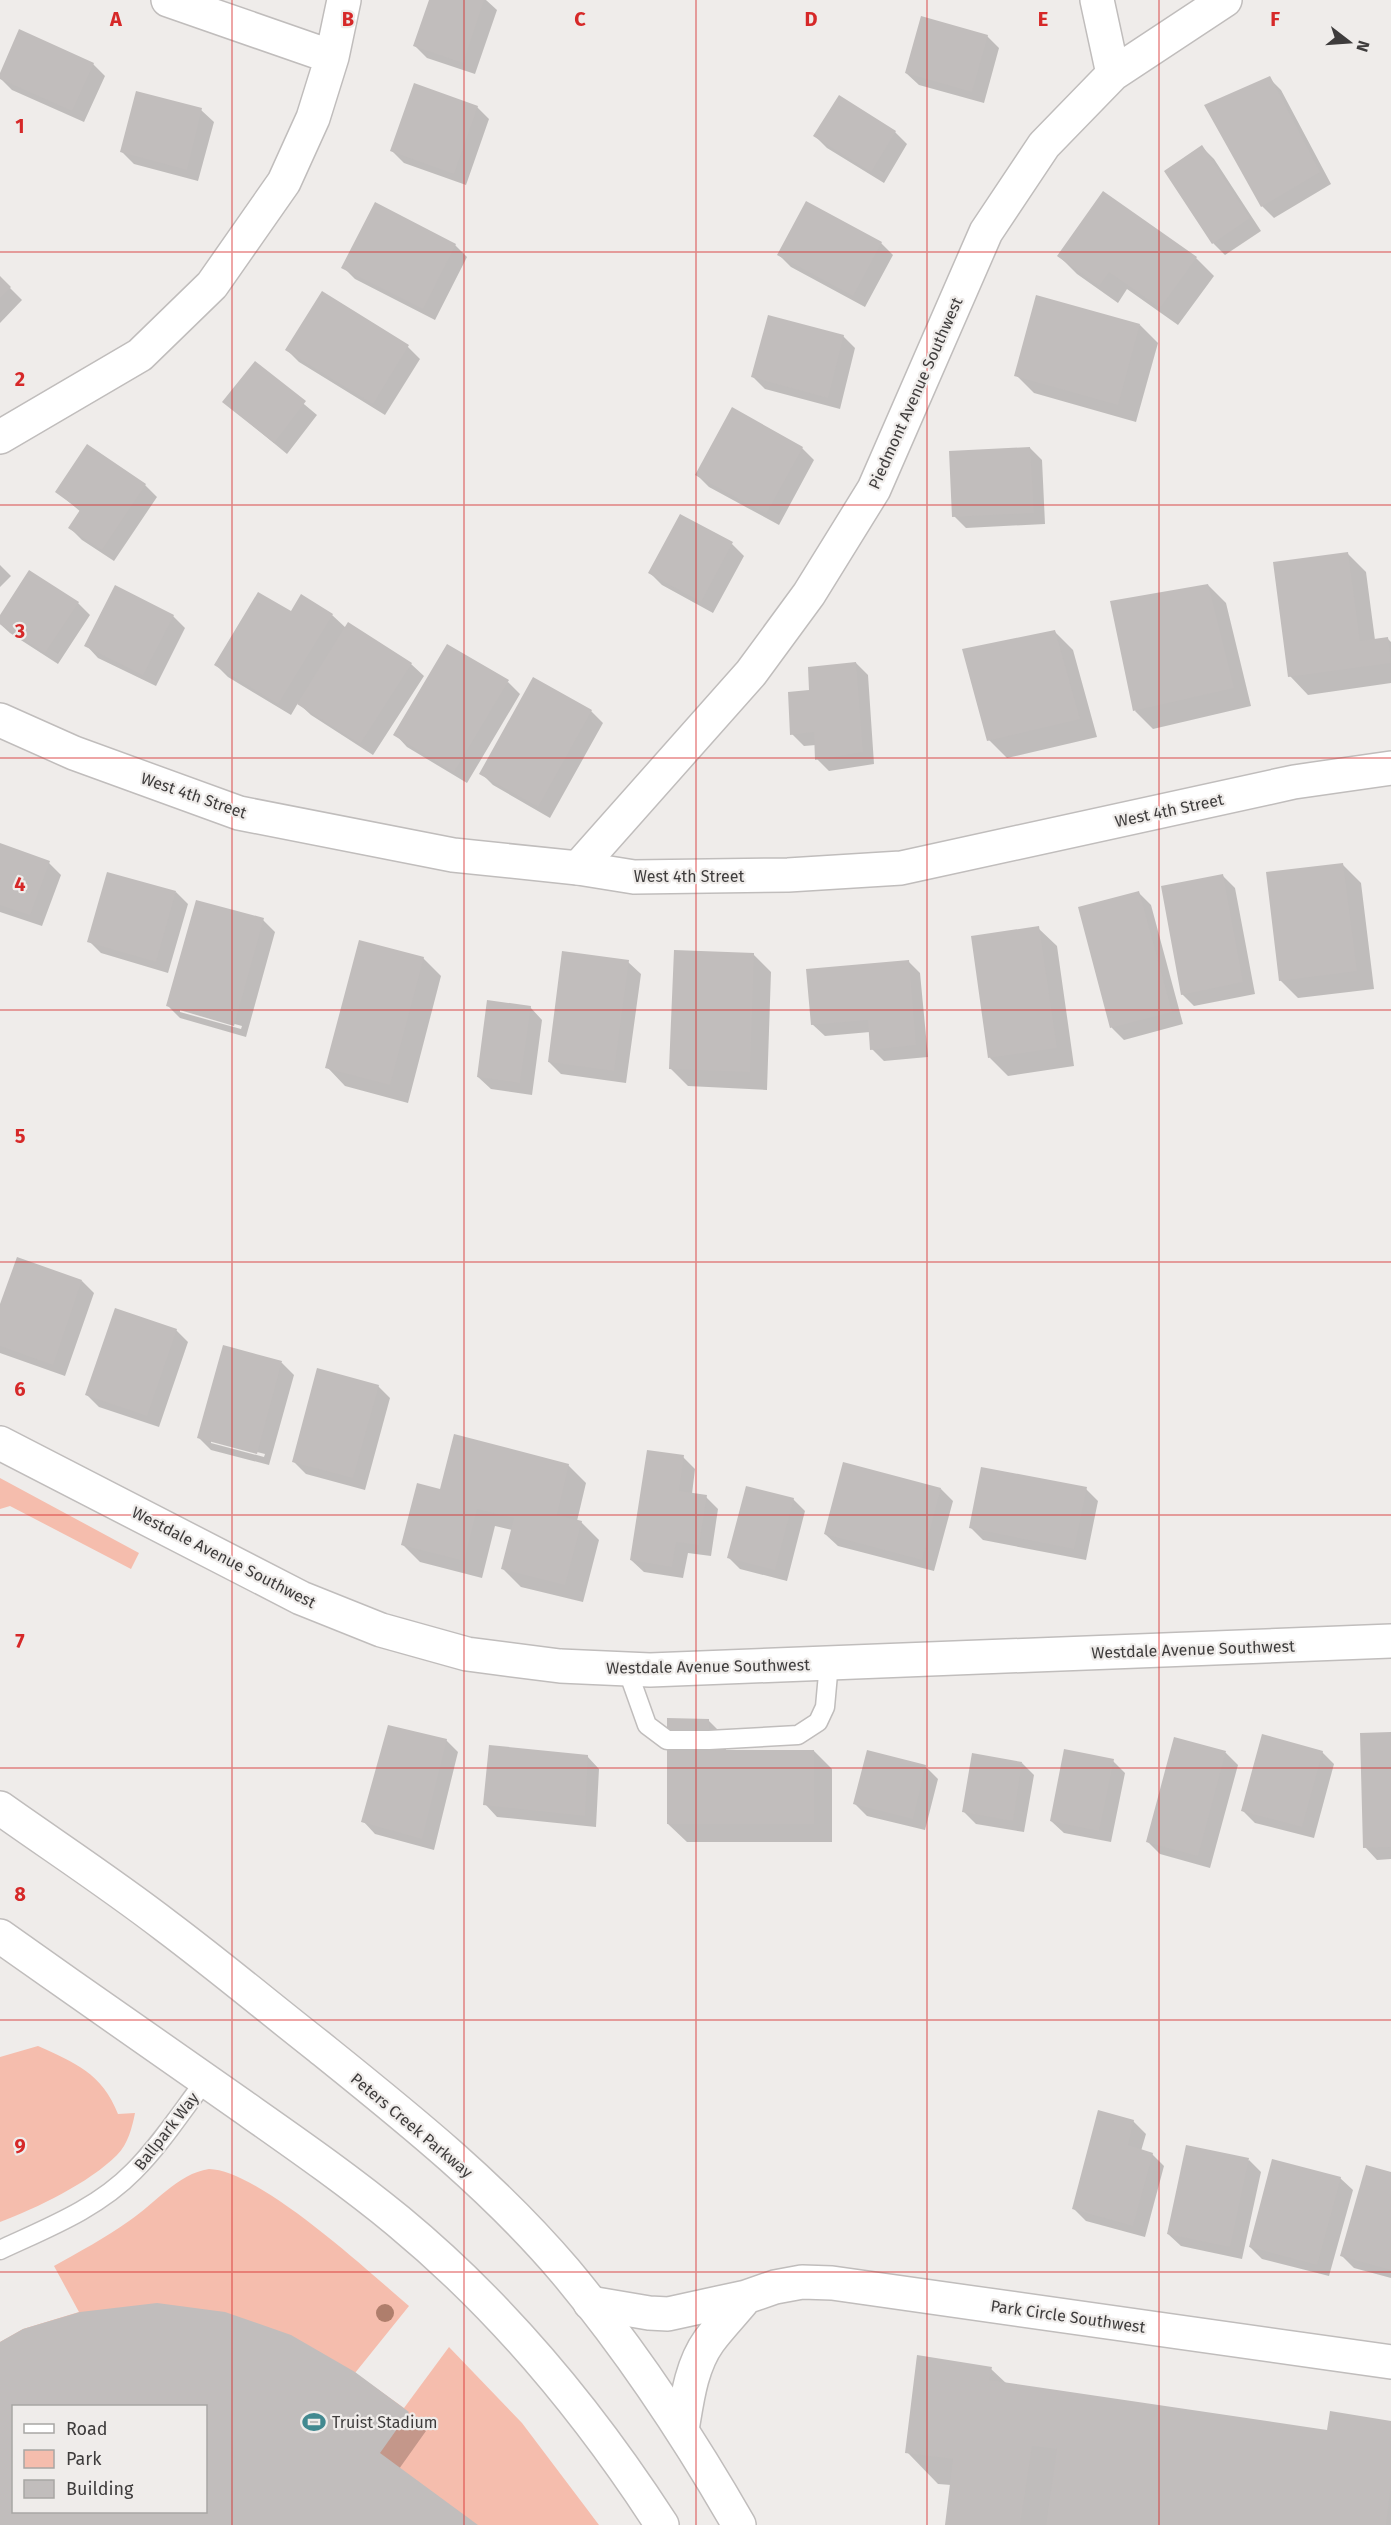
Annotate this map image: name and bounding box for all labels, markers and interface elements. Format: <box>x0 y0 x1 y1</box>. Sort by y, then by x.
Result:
text: A <box>109 7 123 31</box>
text: B <box>342 7 354 31</box>
text: C <box>574 7 586 31</box>
text: D <box>804 7 818 31</box>
text: E <box>1038 7 1048 31</box>
text: F <box>1270 7 1280 31</box>
north arrow <box>1319 12 1379 72</box>
text: N <box>1352 38 1374 54</box>
text: 1 <box>15 114 25 138</box>
street label: Piedmont Avenue Southwest <box>865 294 966 492</box>
text: 2 <box>15 367 25 391</box>
text: 3 <box>14 619 25 643</box>
street label: West 4th Street <box>138 768 249 823</box>
street label: West 4th Street <box>1113 790 1225 831</box>
street label: West 4th Street <box>634 867 745 886</box>
text: 4 <box>14 872 26 896</box>
text: 5 <box>15 1124 26 1148</box>
text: 6 <box>14 1377 26 1401</box>
street label: Westdale Avenue Southwest <box>129 1503 319 1612</box>
text: 7 <box>15 1629 25 1653</box>
street label: Westdale Avenue Southwest <box>1091 1636 1295 1663</box>
street label: Westdale Avenue Southwest <box>606 1655 810 1678</box>
text: 8 <box>14 1882 26 1906</box>
street label: Peters Creek Parkway <box>347 2069 476 2182</box>
street label: Ballpark Way <box>130 2089 203 2174</box>
text: 9 <box>14 2134 26 2158</box>
street label: Park Circle Southwest <box>989 2296 1147 2337</box>
legend <box>12 2405 207 2513</box>
sports icon: Truist Stadium <box>301 2409 327 2435</box>
place label: Truist Stadium <box>332 2413 437 2432</box>
text: Road <box>66 2418 108 2440</box>
text: Park <box>66 2448 102 2470</box>
text: Building <box>66 2478 134 2500</box>

